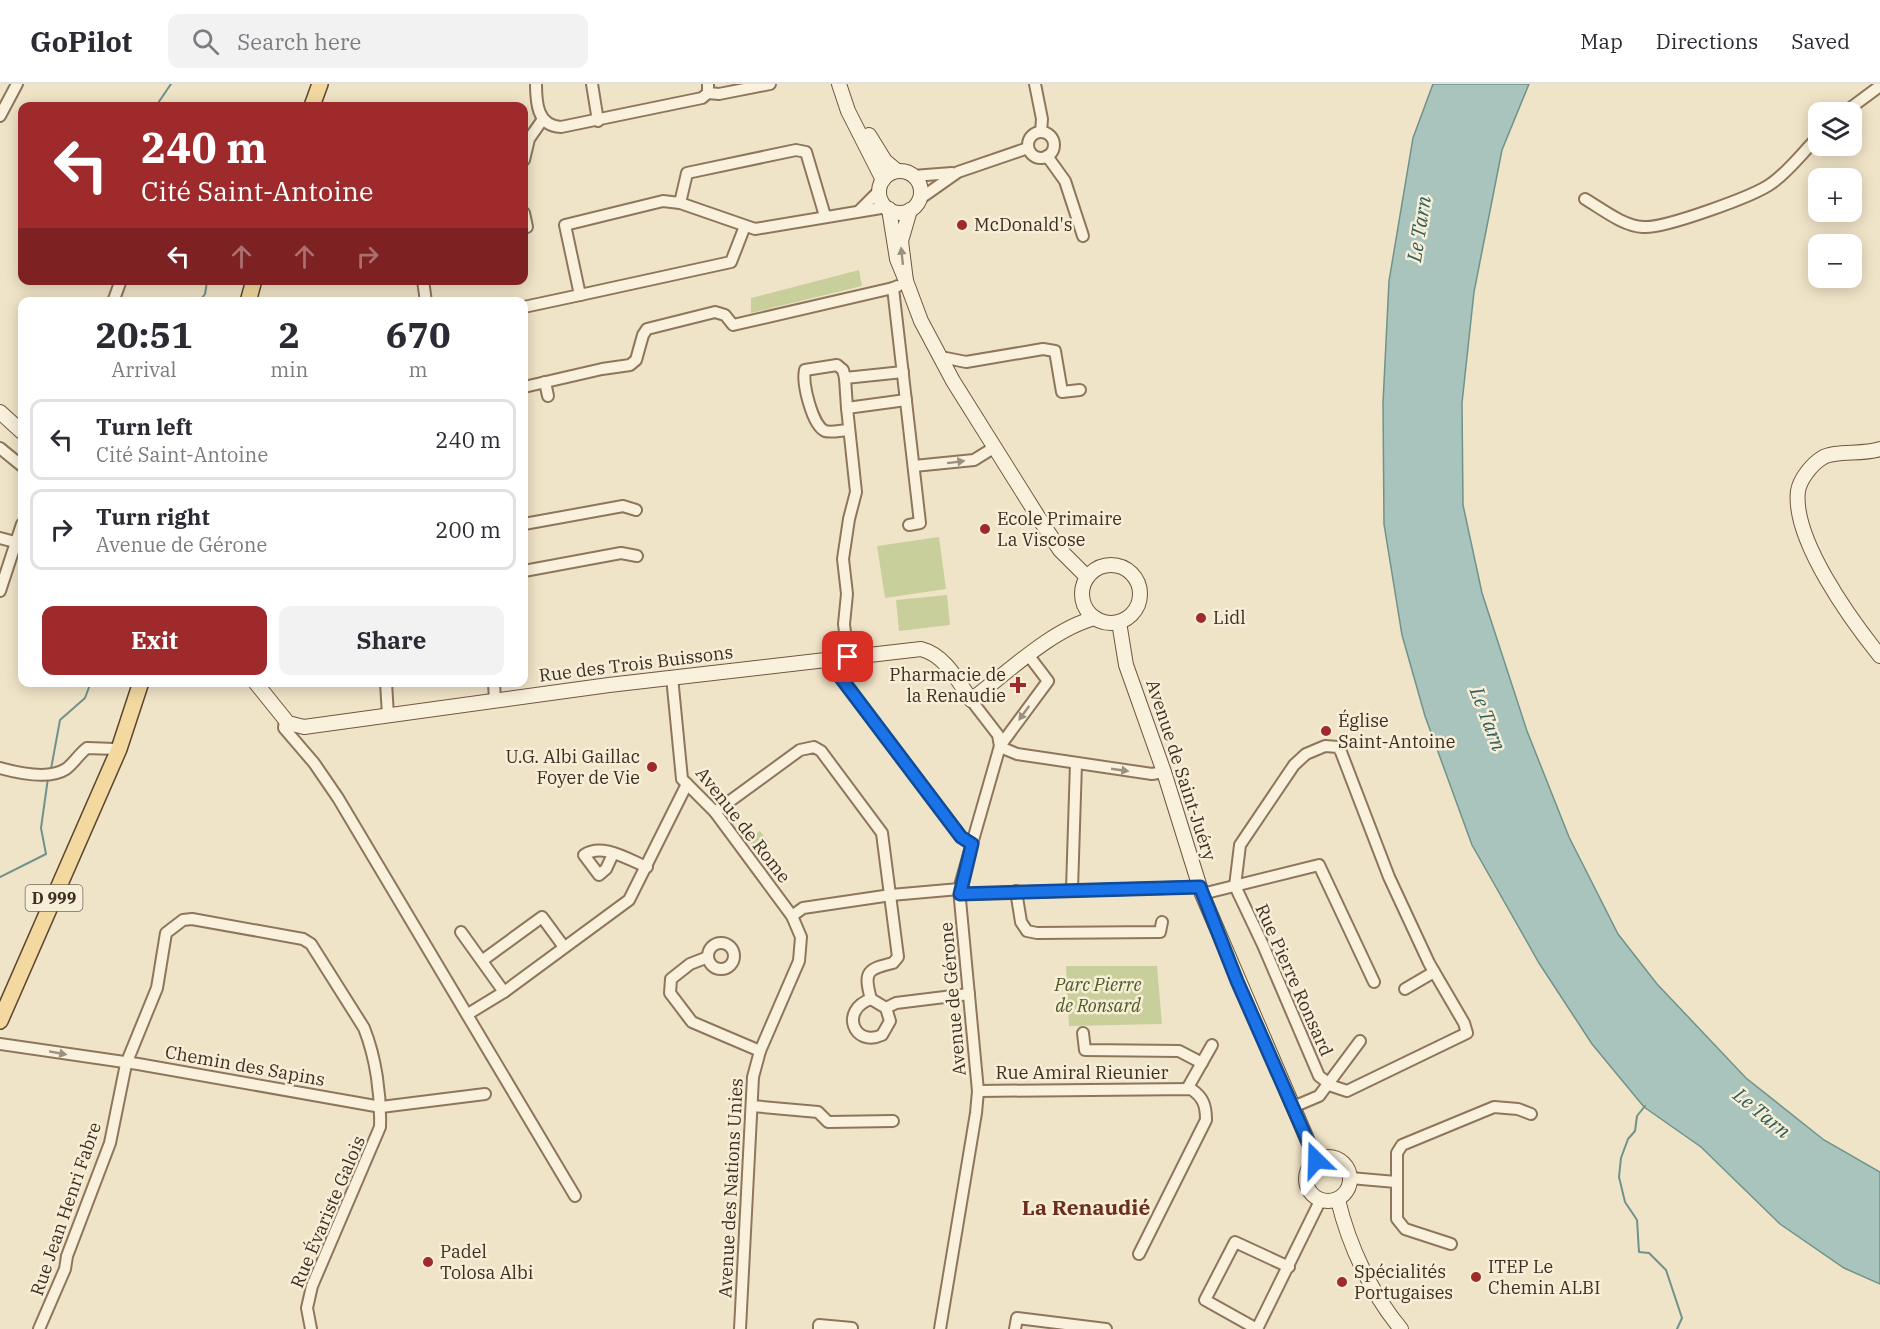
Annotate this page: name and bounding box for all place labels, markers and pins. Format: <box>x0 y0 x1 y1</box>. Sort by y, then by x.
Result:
place label: McDonald's <box>974 213 1073 236</box>
marker: McDonald's <box>955 218 969 232</box>
place label: Ecole Primaire La Viscose <box>997 507 1122 551</box>
marker: Ecole Primaire La Viscose <box>978 522 992 536</box>
place label: Lidl <box>1213 606 1246 629</box>
marker: Lidl <box>1194 611 1208 625</box>
pin <box>822 631 873 682</box>
place label: Pharmacie de la Renaudie <box>889 663 1006 707</box>
marker: Pharmacie de la Renaudie <box>1011 678 1025 692</box>
place label: Église Saint-Antoine <box>1338 709 1455 753</box>
marker: Église Saint-Antoine <box>1319 724 1333 738</box>
place label: U.G. Albi Gaillac Foyer de Vie <box>505 745 640 789</box>
marker: U.G. Albi Gaillac Foyer de Vie <box>645 760 659 774</box>
place label: Padel Tolosa Albi <box>440 1240 534 1284</box>
marker: Padel Tolosa Albi <box>421 1255 435 1269</box>
place label: ITEP Le Chemin ALBI <box>1488 1255 1600 1299</box>
place label: Spécialités Portugaises <box>1354 1260 1453 1304</box>
marker: ITEP Le Chemin ALBI <box>1469 1270 1483 1284</box>
marker: Spécialités Portugaises <box>1335 1275 1349 1289</box>

